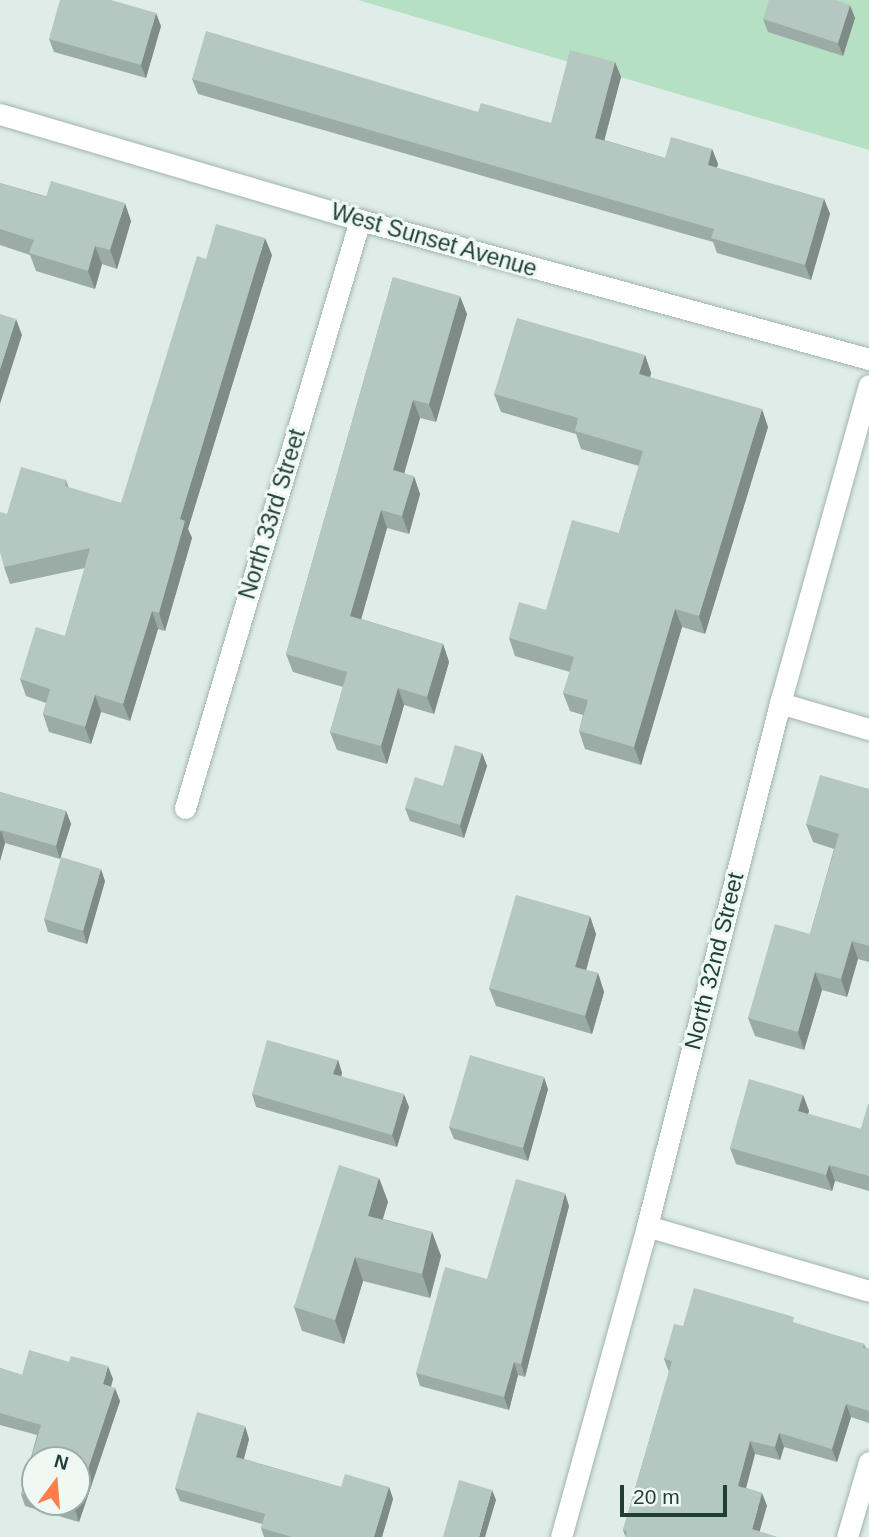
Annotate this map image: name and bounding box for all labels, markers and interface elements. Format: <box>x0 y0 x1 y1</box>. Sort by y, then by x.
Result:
street label: West Sunset Avenue <box>327 197 541 283</box>
street label: North 33rd Street <box>233 426 311 602</box>
street label: North 32nd Street <box>679 870 749 1052</box>
north arrow <box>21 1446 91 1516</box>
text: N <box>52 1450 71 1474</box>
scale bar <box>624 1470 731 1514</box>
text: 20 m <box>633 1485 680 1508</box>

